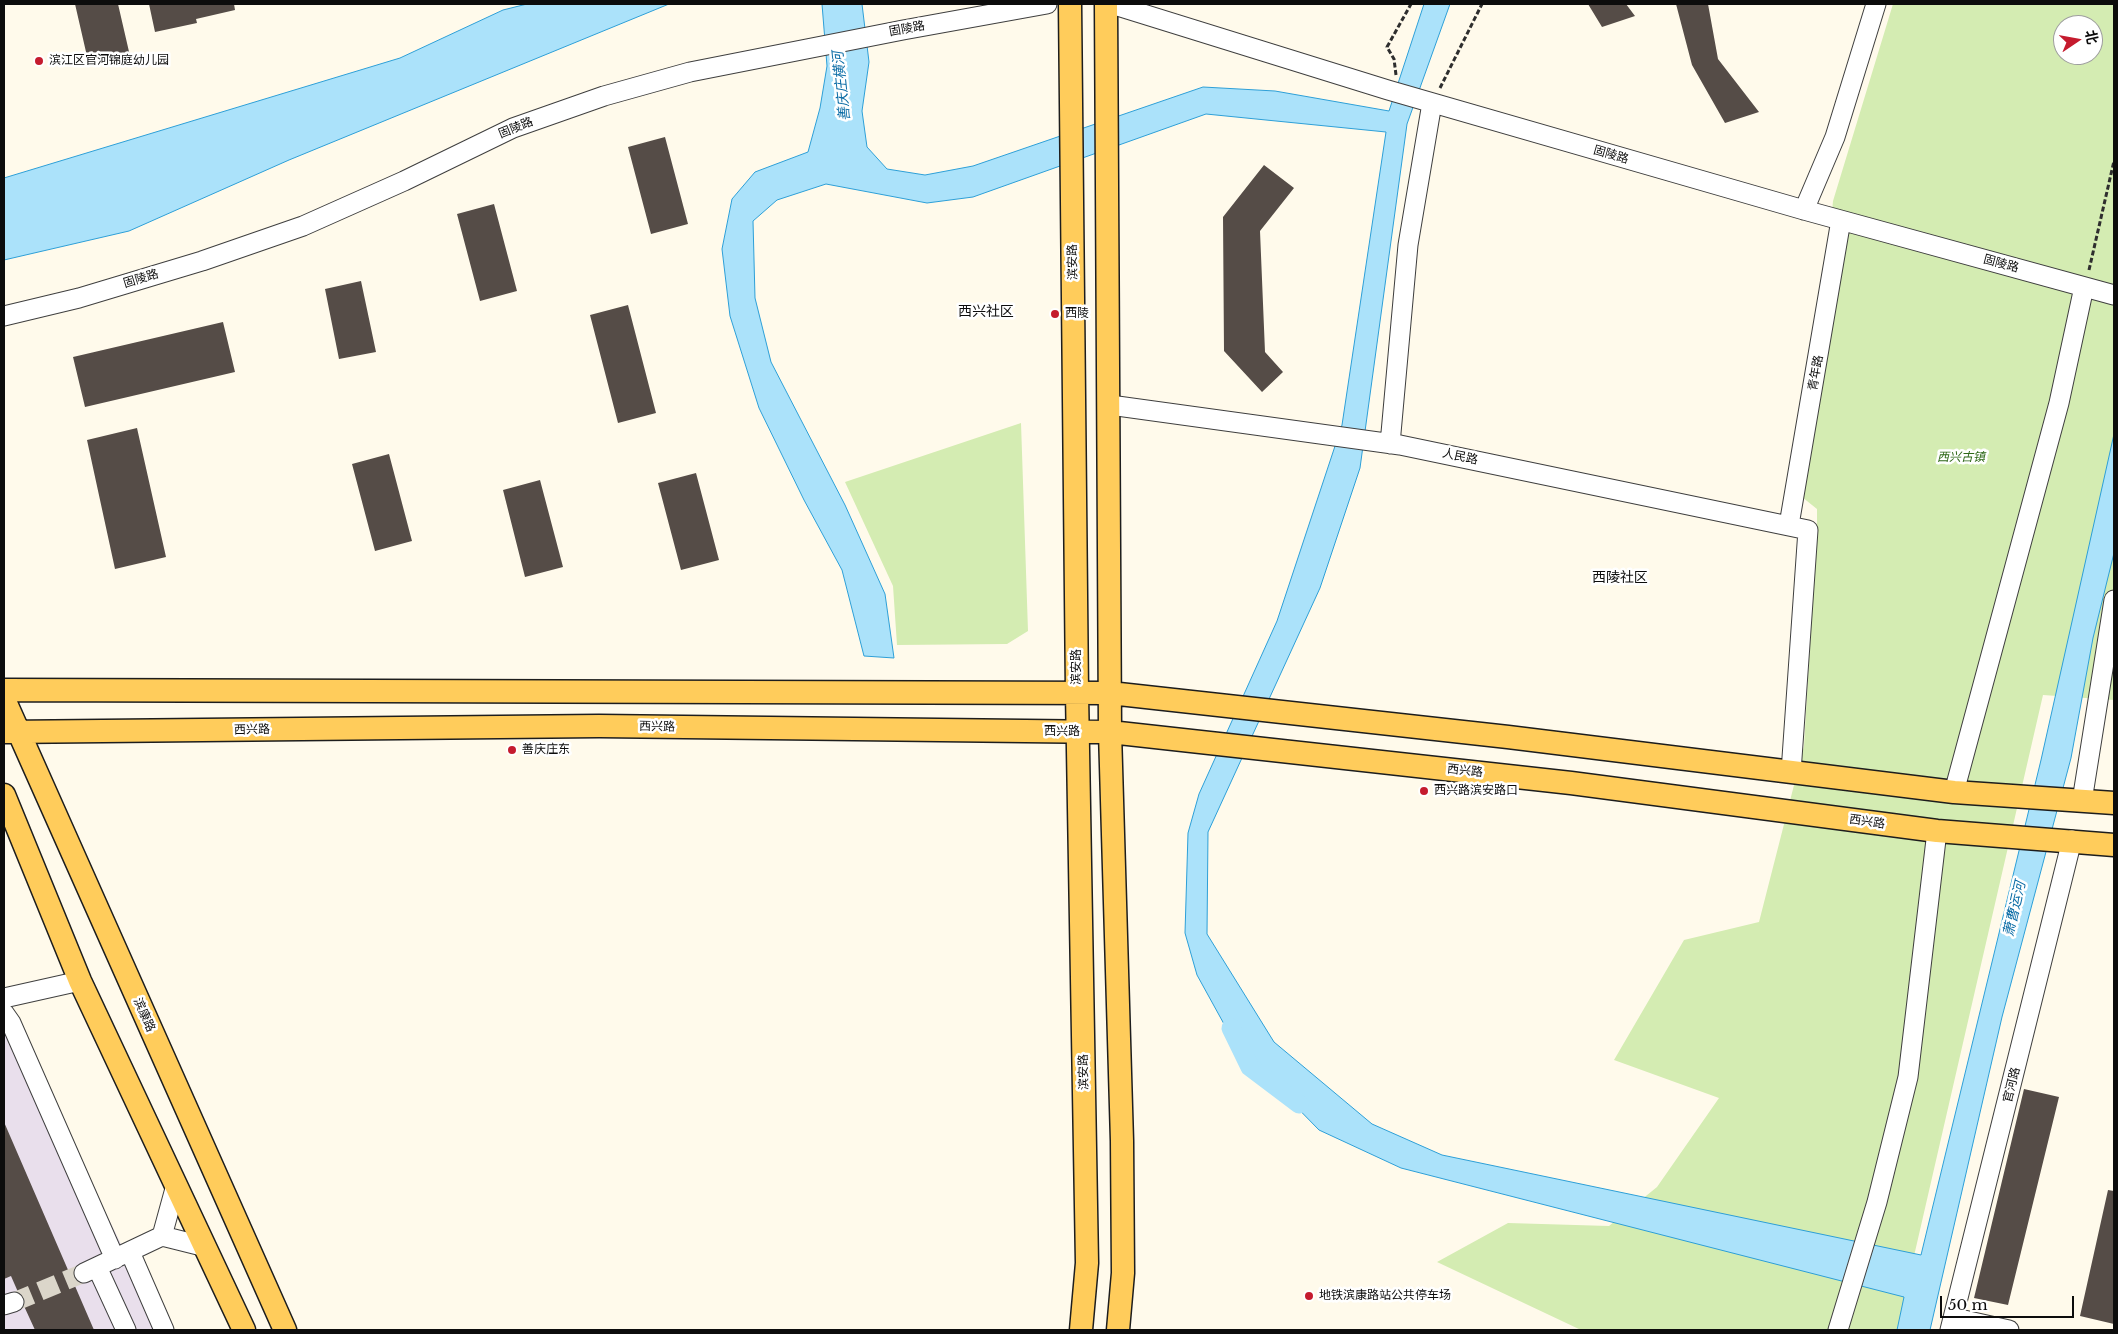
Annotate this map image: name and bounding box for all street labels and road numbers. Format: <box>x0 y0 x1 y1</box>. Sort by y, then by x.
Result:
street label: 固陵路 <box>888 19 926 39</box>
street label: 固陵路 <box>497 115 535 141</box>
street label: 固陵路 <box>1592 143 1630 167</box>
street label: 滨安路 <box>1065 244 1081 280</box>
street label: 固陵路 <box>1982 252 2020 276</box>
street label: 固陵路 <box>122 267 160 291</box>
street label: 青年路 <box>1806 354 1826 392</box>
street label: 人民路 <box>1441 446 1479 468</box>
street label: 滨安路 <box>1070 649 1084 685</box>
street label: 西兴路 <box>639 719 675 735</box>
street label: 西兴路 <box>234 722 270 738</box>
street label: 西兴路 <box>1044 725 1080 739</box>
street label: 西兴路 <box>1446 762 1484 780</box>
street label: 西兴路 <box>1848 812 1886 832</box>
street label: 滨康路 <box>130 996 158 1034</box>
street label: 滨安路 <box>1076 1054 1092 1090</box>
street label: 官河路 <box>2001 1066 2023 1104</box>

